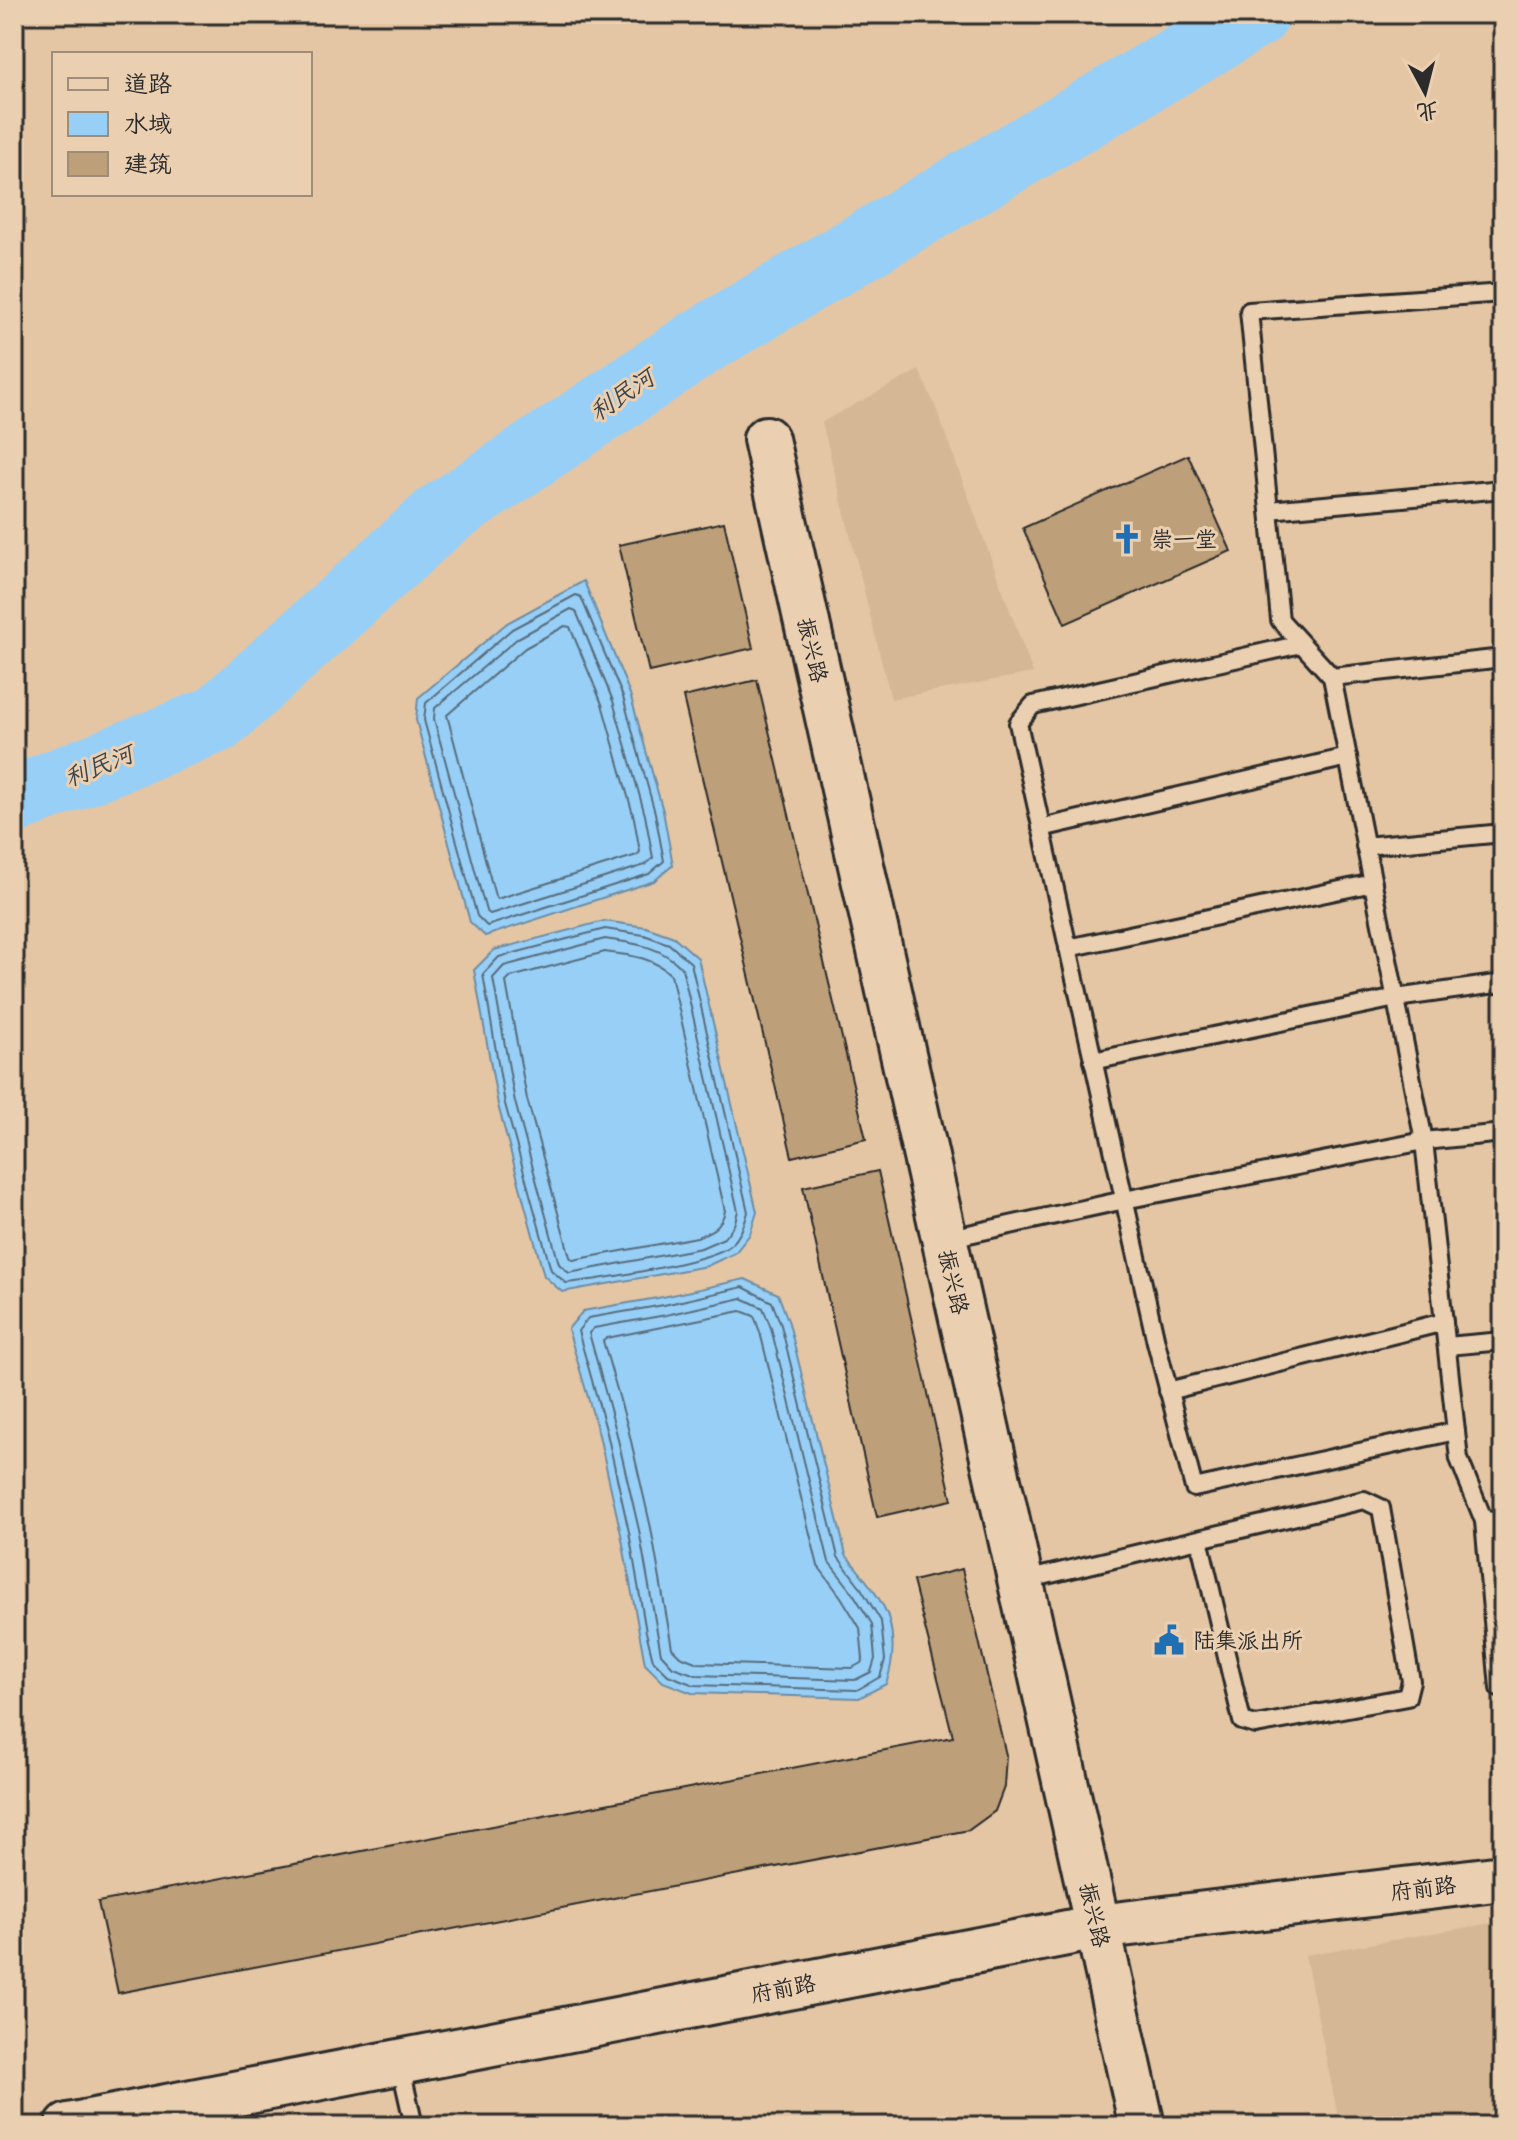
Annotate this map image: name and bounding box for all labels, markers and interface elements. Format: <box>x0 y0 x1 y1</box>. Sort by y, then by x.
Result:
legend <box>52 52 312 196</box>
north arrow <box>1385 52 1465 132</box>
text: 道路 <box>124 68 172 98</box>
text: 北 <box>1415 97 1440 127</box>
text: 水域 <box>124 108 172 138</box>
text: 建筑 <box>124 148 172 178</box>
water label: 利民河 <box>583 359 663 427</box>
church icon: 崇一堂 <box>1110 522 1144 556</box>
place label: 崇一堂 <box>1151 525 1217 553</box>
street label: 振兴路 <box>792 615 834 685</box>
water label: 利民河 <box>60 736 141 792</box>
street label: 振兴路 <box>933 1247 975 1317</box>
public building icon: 陆集派出所 <box>1152 1623 1186 1657</box>
place label: 陆集派出所 <box>1193 1626 1303 1654</box>
street label: 府前路 <box>1389 1870 1457 1906</box>
street label: 振兴路 <box>1074 1880 1116 1950</box>
street label: 府前路 <box>748 1968 818 2008</box>

